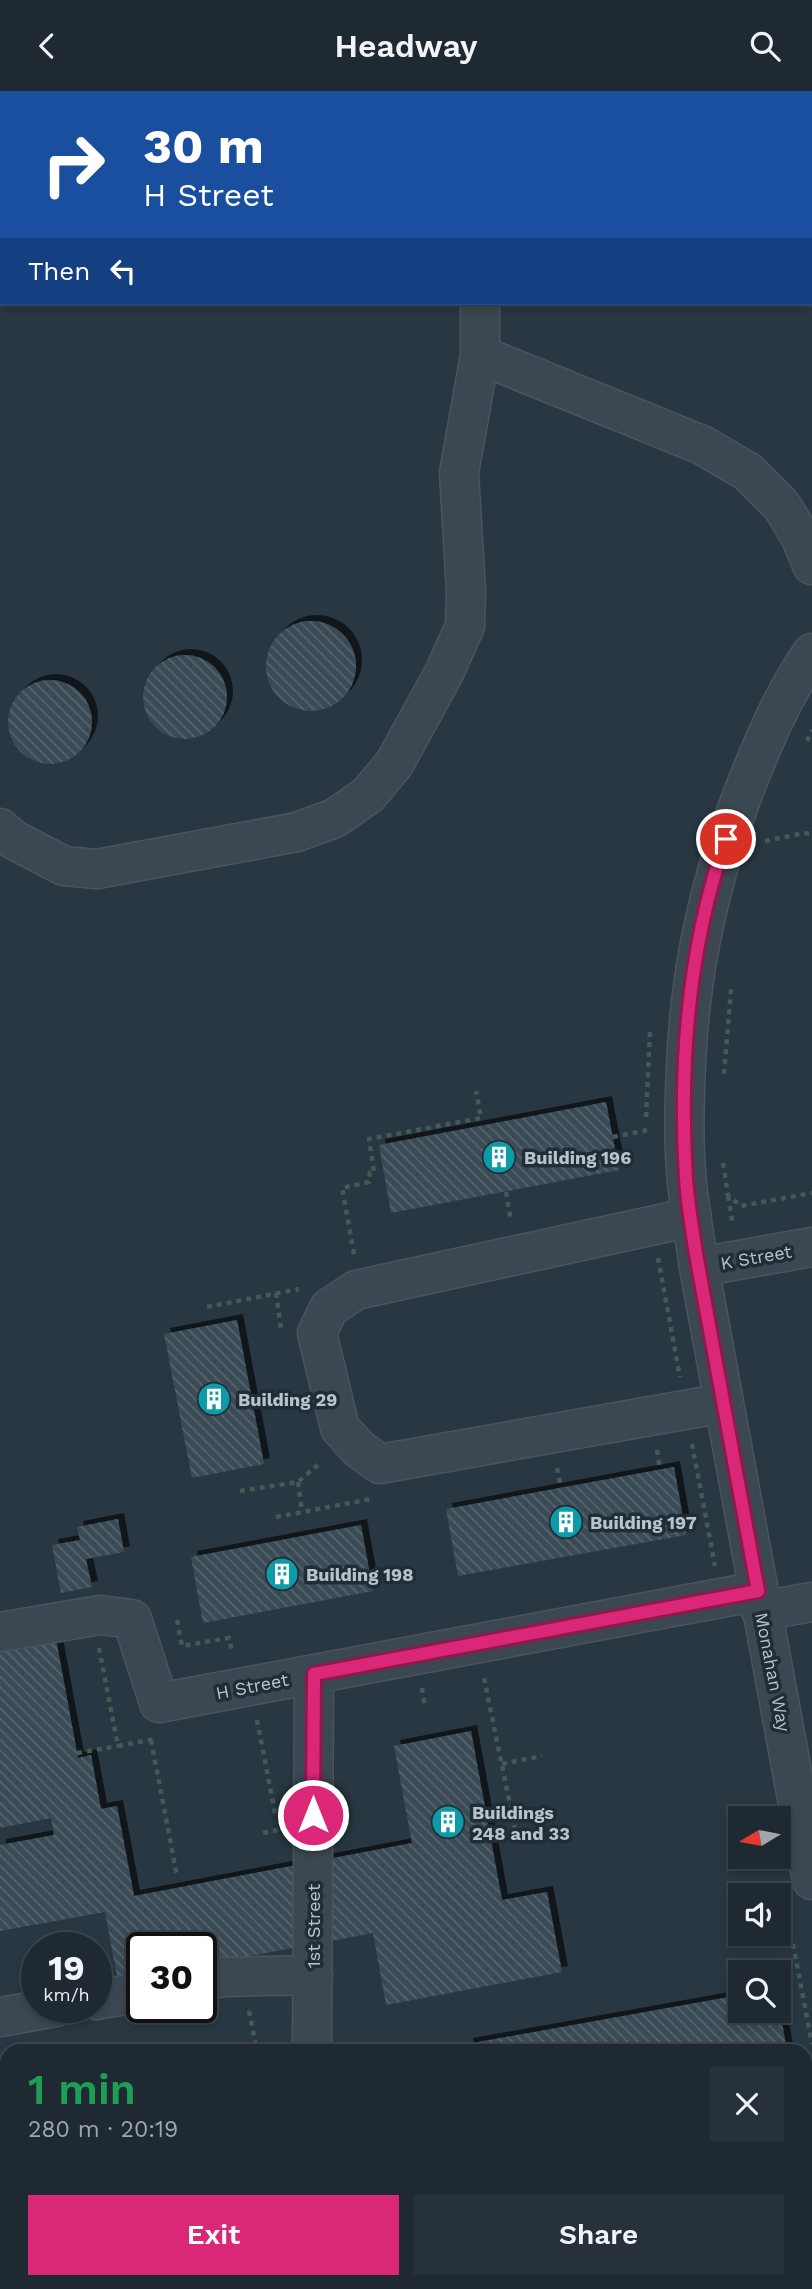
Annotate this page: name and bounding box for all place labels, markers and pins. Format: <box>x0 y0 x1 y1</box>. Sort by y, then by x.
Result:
pin <box>696 809 756 869</box>
building icon: Building 196 <box>480 1138 518 1176</box>
place label: Building 196 <box>524 1147 631 1168</box>
building icon: Building 29 <box>195 1380 233 1418</box>
place label: Building 29 <box>238 1389 337 1410</box>
building icon: Building 197 <box>547 1503 585 1541</box>
place label: Building 197 <box>590 1512 697 1533</box>
building icon: Building 198 <box>263 1555 301 1593</box>
place label: Building 198 <box>306 1564 413 1585</box>
place label: Buildings 248 and 33 <box>472 1802 570 1844</box>
building icon: Buildings 248 and 33 <box>429 1803 467 1841</box>

